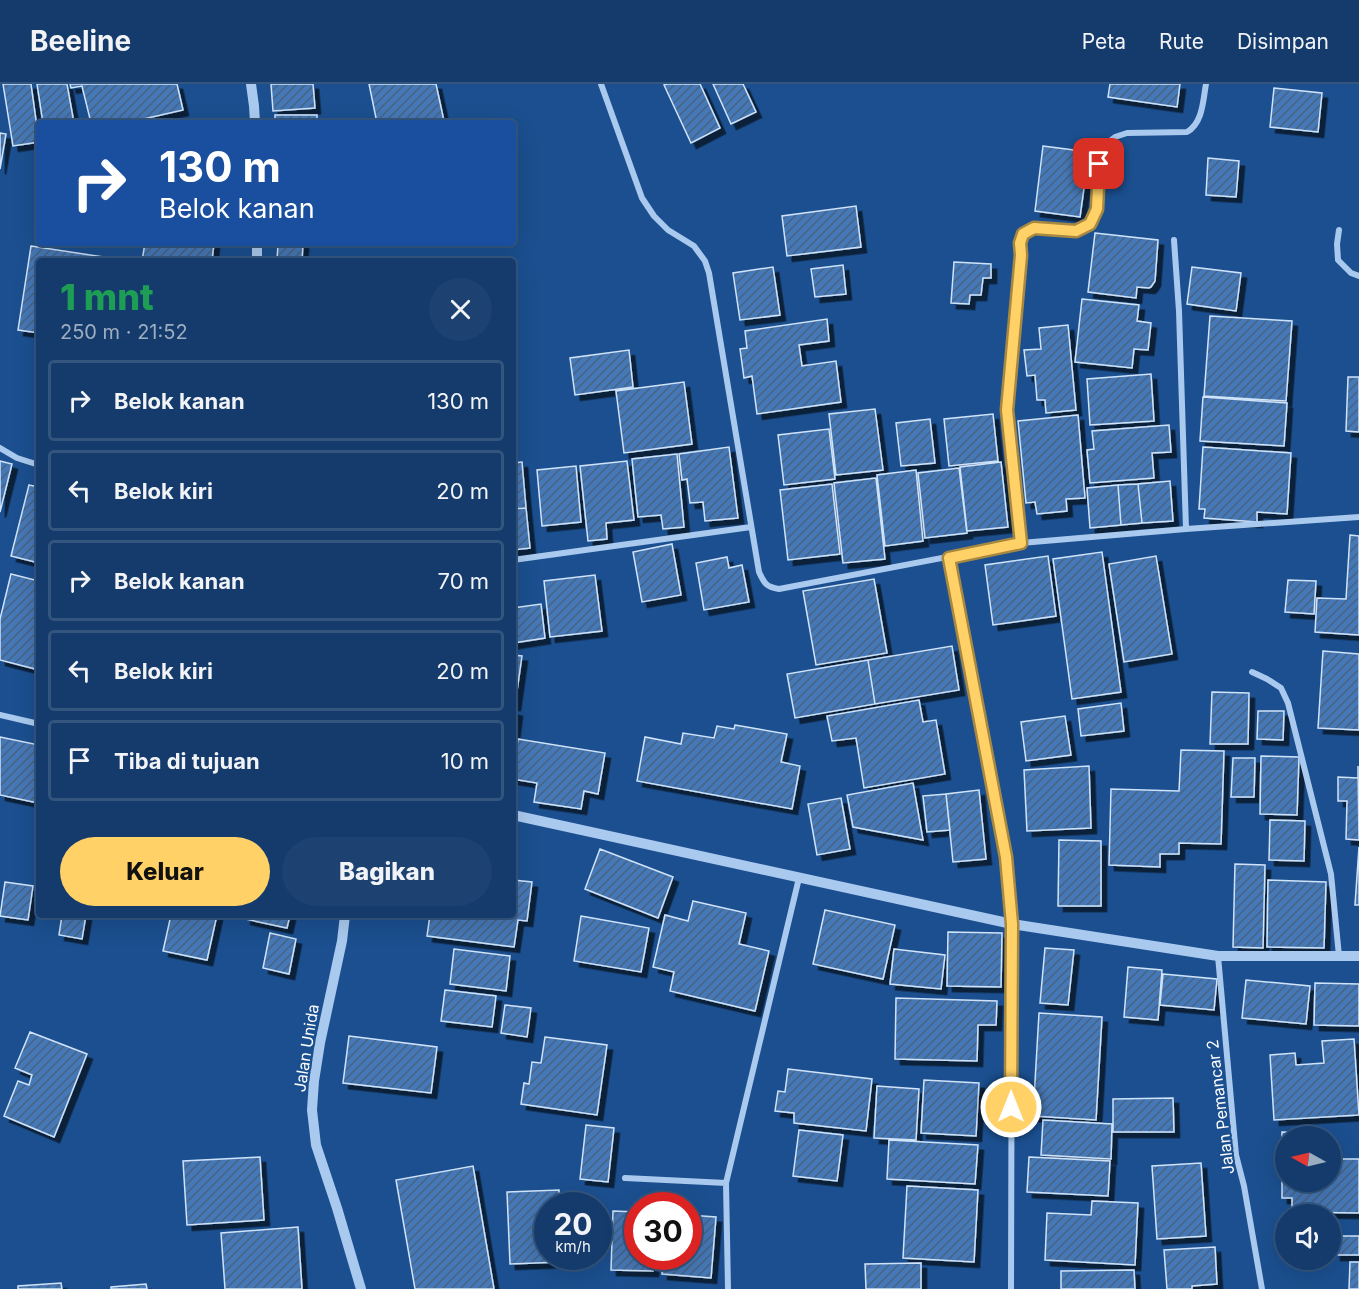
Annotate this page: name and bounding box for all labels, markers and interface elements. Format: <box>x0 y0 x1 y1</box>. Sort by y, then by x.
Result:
text: Beeline <box>30 24 131 58</box>
text: Peta <box>1082 29 1126 54</box>
text: Rute <box>1159 29 1204 54</box>
text: Disimpan <box>1237 29 1329 54</box>
pin <box>1073 138 1124 189</box>
text: 130 m <box>159 141 281 192</box>
icon: right <box>60 144 138 222</box>
icon: arrive <box>1082 147 1115 180</box>
text: Belok kanan <box>159 192 315 225</box>
text: 1 mnt <box>60 275 154 319</box>
button: close <box>429 278 492 341</box>
text: 250 m · 21:52 <box>60 320 188 344</box>
icon: right <box>63 384 96 417</box>
text: Belok kanan <box>114 388 245 414</box>
text: 130 m <box>427 388 489 414</box>
icon: left <box>63 474 96 507</box>
text: Belok kiri <box>114 478 213 504</box>
text: 20 m <box>436 478 489 504</box>
icon: right <box>63 564 96 597</box>
text: Belok kanan <box>114 568 245 594</box>
text: 70 m <box>438 568 489 594</box>
icon: left <box>63 654 96 687</box>
text: Belok kiri <box>114 658 213 684</box>
text: 20 m <box>436 658 489 684</box>
icon: arrive <box>63 744 96 777</box>
text: Tiba di tujuan <box>114 748 260 774</box>
text: 10 m <box>441 748 489 774</box>
button: Keluar <box>60 837 270 906</box>
button: Bagikan <box>282 837 492 906</box>
street label: Jalan Unida <box>289 1003 323 1093</box>
street label: Jalan Pemancar 2 <box>1202 1039 1238 1175</box>
position arrow <box>979 1075 1043 1139</box>
north arrow <box>1275 1126 1341 1192</box>
map controls <box>1275 1126 1341 1270</box>
speed limit sign: 30 <box>624 1192 702 1270</box>
button: sound <box>1275 1204 1341 1270</box>
text: 20 <box>553 1206 593 1242</box>
text: km/h <box>555 1237 591 1256</box>

